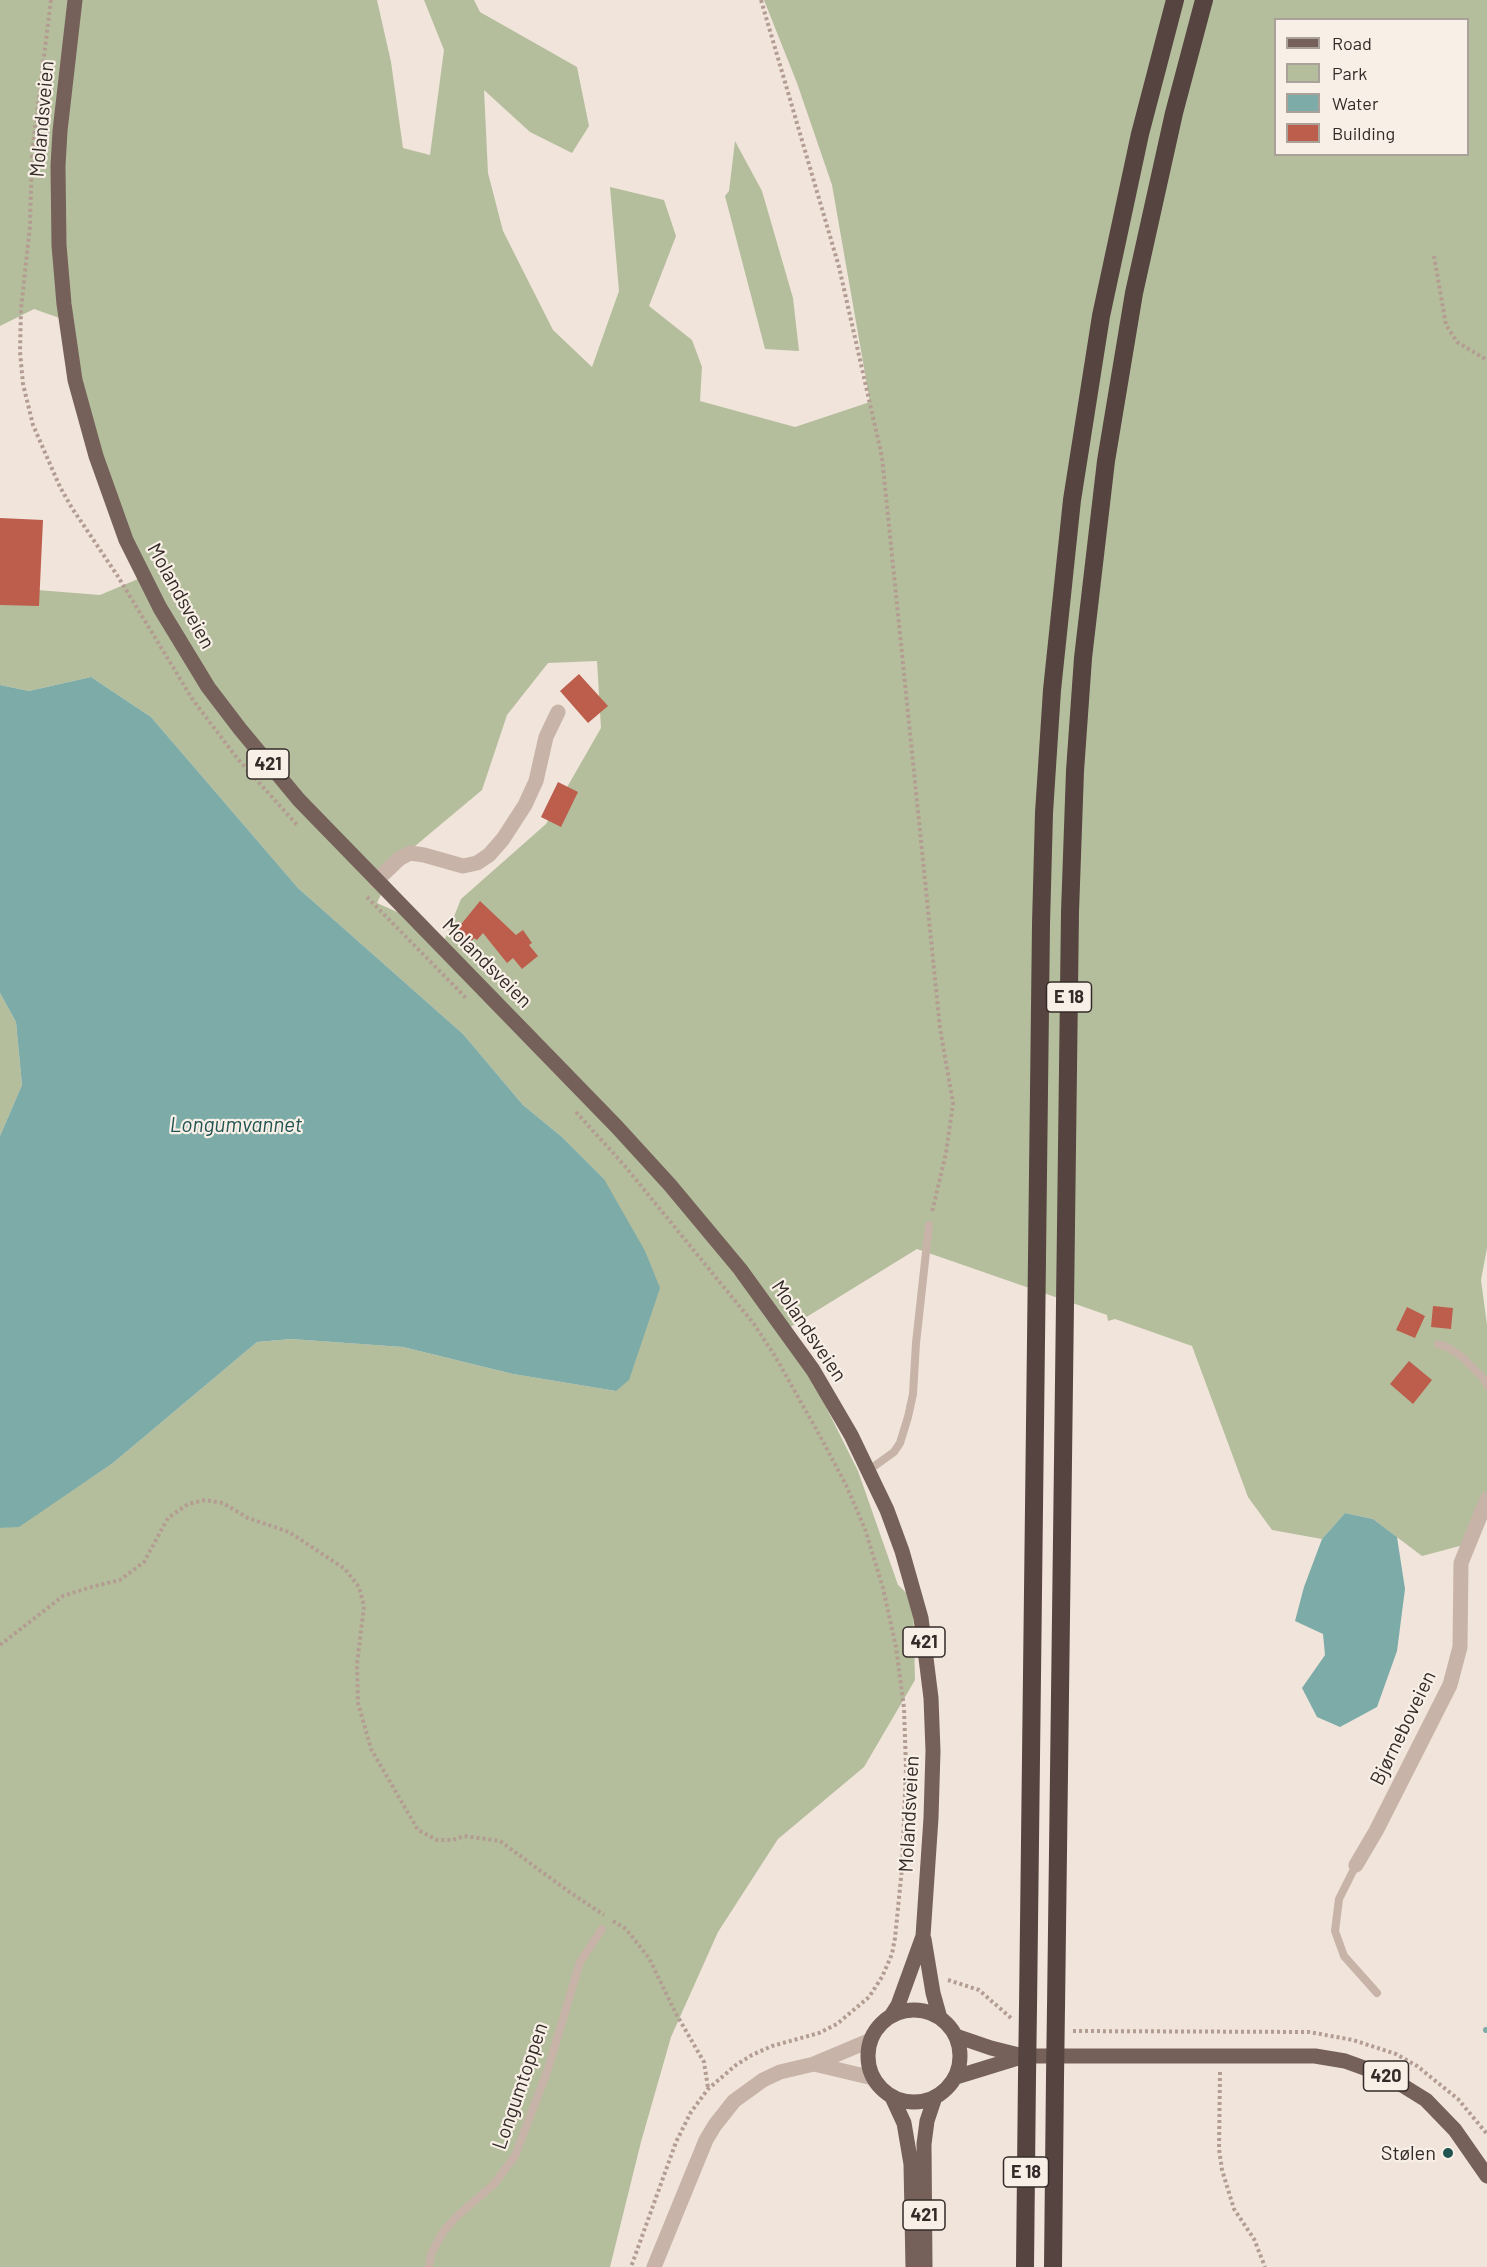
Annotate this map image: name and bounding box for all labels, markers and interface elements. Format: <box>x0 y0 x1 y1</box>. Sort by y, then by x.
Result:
legend <box>1274 18 1469 156</box>
text: Road <box>1332 32 1372 54</box>
street label: Molandsveien <box>25 60 59 178</box>
text: Park <box>1332 62 1367 84</box>
text: Water <box>1332 92 1379 114</box>
text: Building <box>1332 122 1395 144</box>
street label: Molandsveien <box>142 539 220 653</box>
road number: 421 <box>247 749 289 779</box>
street label: Molandsveien <box>437 913 537 1013</box>
road number: E 18 <box>1046 982 1092 1012</box>
water label: Longumvannet <box>170 1112 302 1138</box>
street label: Molandsveien <box>766 1276 852 1386</box>
road number: 421 <box>903 1627 945 1657</box>
street label: Bjørneboveien <box>1365 1667 1441 1789</box>
street label: Molandsveien <box>894 1755 924 1873</box>
street label: Longumtoppen <box>487 2020 553 2152</box>
road number: 420 <box>1364 2061 1408 2091</box>
place label: Stølen <box>1381 2141 1436 2165</box>
marker: Stølen <box>1441 2146 1455 2160</box>
road number: E 18 <box>1004 2157 1048 2187</box>
road number: 421 <box>903 2200 945 2230</box>

